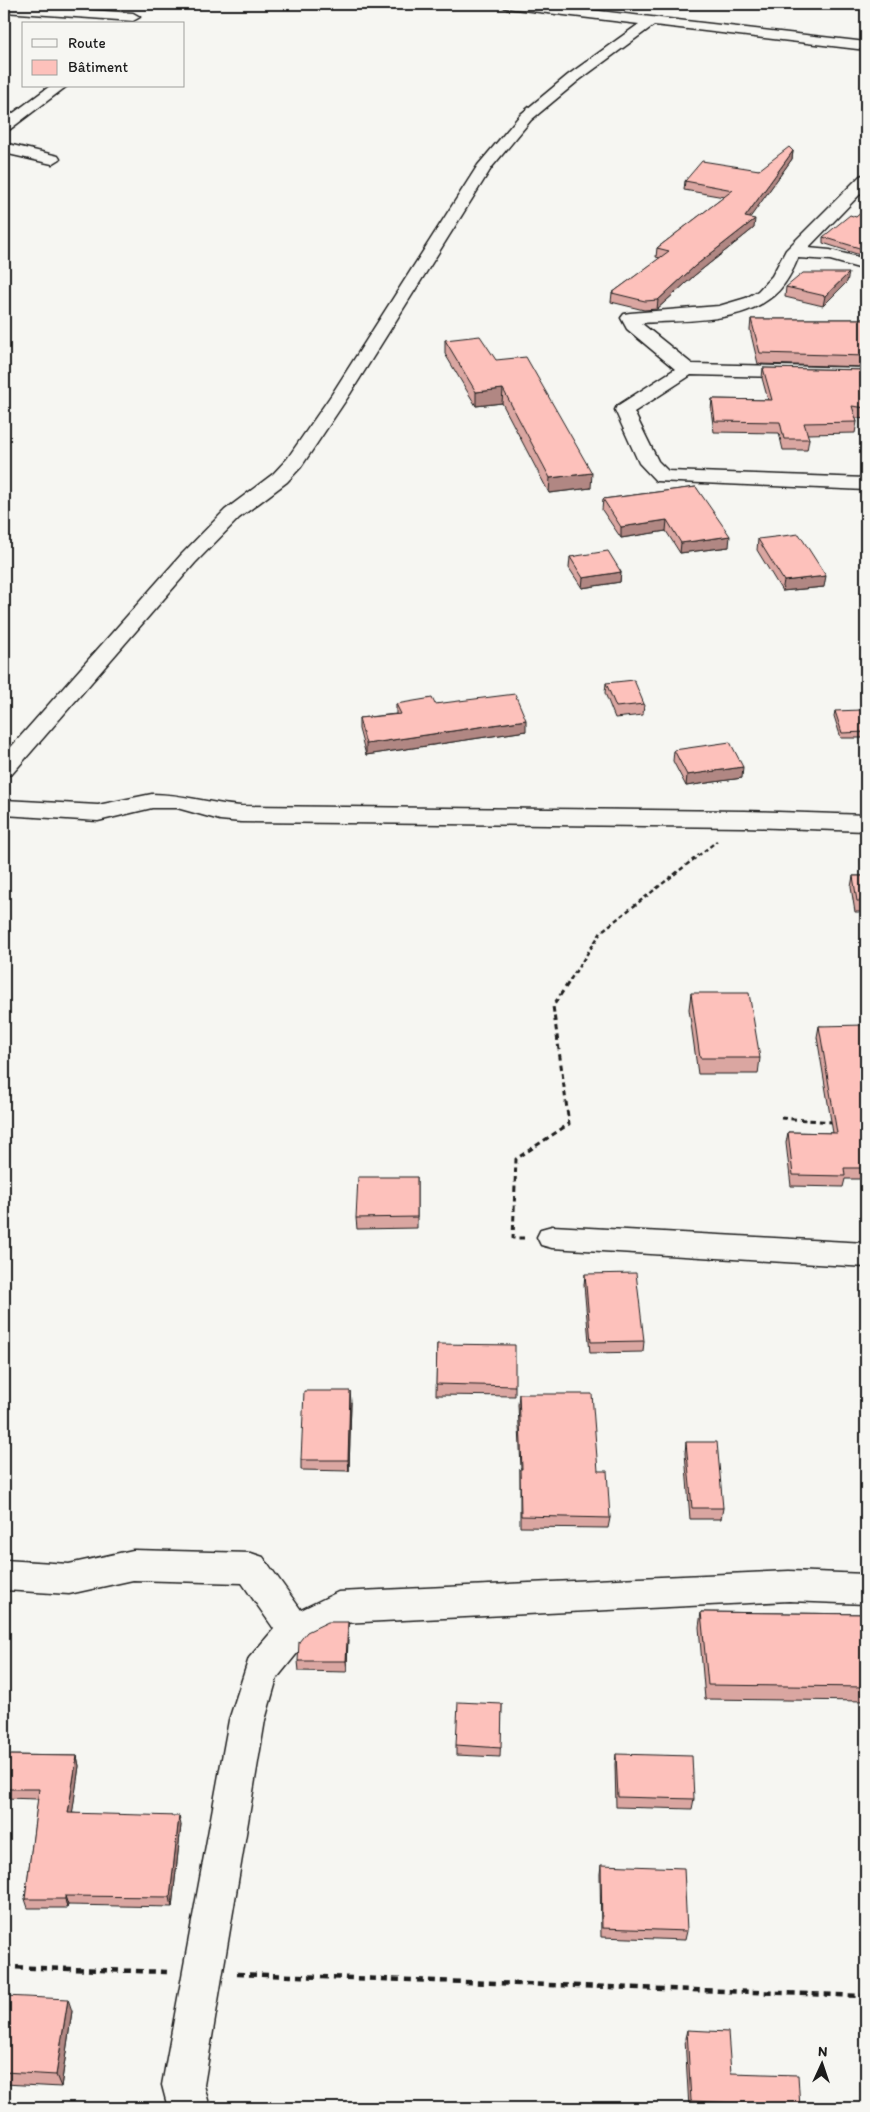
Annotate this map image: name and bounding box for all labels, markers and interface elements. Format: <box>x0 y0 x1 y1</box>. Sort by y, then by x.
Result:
legend <box>22 22 185 88</box>
text: Route <box>68 34 106 52</box>
text: Bâtiment <box>68 58 129 76</box>
north arrow <box>798 2040 848 2090</box>
text: N <box>817 2043 828 2060</box>

